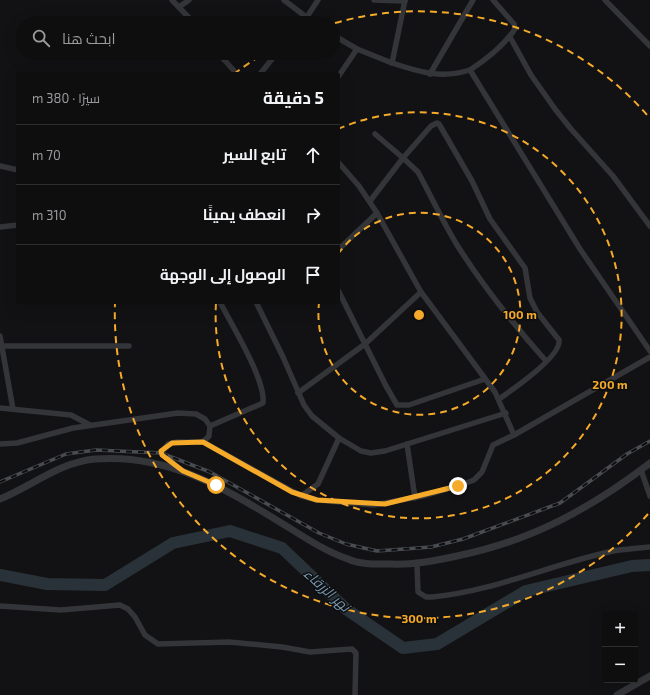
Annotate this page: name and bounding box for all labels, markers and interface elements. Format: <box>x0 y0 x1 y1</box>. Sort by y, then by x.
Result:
search box <box>16 16 340 60</box>
icon: search <box>30 27 52 49</box>
text: ابحث هنا <box>62 29 115 47</box>
text: 5 دقيقة <box>263 87 324 107</box>
text: سيرًا · 380 m <box>32 90 100 106</box>
icon: ahead <box>302 144 324 166</box>
text: تابع السير <box>223 145 286 163</box>
text: 70 m <box>32 147 61 163</box>
icon: right <box>302 204 324 226</box>
text: انعطف يمينًا <box>203 205 286 223</box>
text: 310 m <box>32 207 67 223</box>
icon: arrive <box>302 264 324 286</box>
text: الوصول إلى الوجهة <box>160 265 286 283</box>
text: 100 m <box>503 307 537 321</box>
centre of rings <box>412 308 426 322</box>
text: 200 m <box>592 377 628 391</box>
route start <box>207 476 225 494</box>
route end <box>449 477 467 495</box>
water label: نهر الزرقاء <box>300 565 355 616</box>
text: 300 m <box>401 611 437 625</box>
map controls <box>602 611 638 683</box>
button: + <box>602 611 638 647</box>
button: − <box>602 647 638 683</box>

